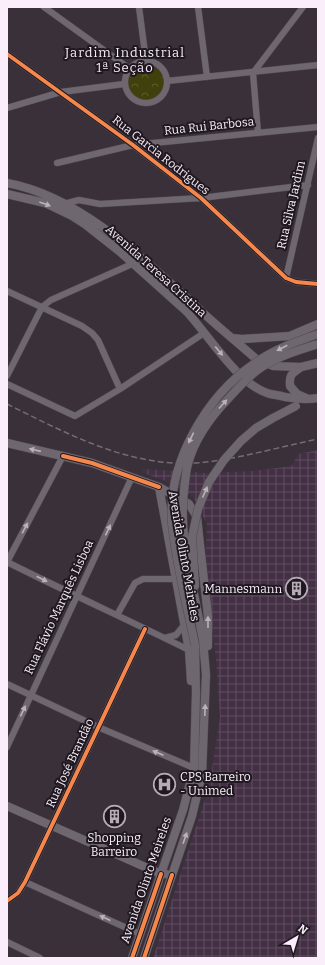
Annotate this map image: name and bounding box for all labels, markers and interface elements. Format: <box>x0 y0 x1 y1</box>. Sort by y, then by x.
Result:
district label: Jardim Industrial 1ª Seção <box>64 45 185 75</box>
street label: Rua Garcia Rodrigues <box>110 113 213 197</box>
street label: Rua Rui Barbosa <box>163 114 255 138</box>
street label: Rua Silva Jardim <box>274 159 308 251</box>
one-way arrow <box>39 201 51 207</box>
street label: Avenida Teresa Cristina <box>103 222 210 320</box>
one-way arrow <box>276 345 287 351</box>
one-way arrow <box>215 346 224 356</box>
one-way arrow <box>218 399 228 409</box>
one-way arrow <box>188 432 194 443</box>
one-way arrow <box>29 446 41 452</box>
one-way arrow <box>202 486 208 498</box>
street label: Avenida Olinto Meireles <box>166 489 202 623</box>
one-way arrow <box>22 522 29 534</box>
one-way arrow <box>105 524 111 535</box>
street label: Rua Flávio Marquês Lisboa <box>22 537 97 676</box>
one-way arrow <box>36 576 48 582</box>
building icon: Mannesmann <box>284 576 310 602</box>
place label: Mannesmann <box>204 582 282 596</box>
one-way arrow <box>205 615 211 628</box>
one-way arrow <box>201 704 208 716</box>
one-way arrow <box>21 705 27 717</box>
street label: Rua José Brandão <box>43 716 97 810</box>
one-way arrow <box>152 749 164 756</box>
place label: CPS Barreiro - Unimed <box>180 770 251 798</box>
hospital icon: CPS Barreiro - Unimed <box>152 771 178 797</box>
building icon: Shopping Barreiro <box>101 804 127 830</box>
street label: Avenida Olinto Meireles <box>118 815 174 945</box>
place label: Shopping Barreiro <box>87 831 141 859</box>
one-way arrow <box>182 831 188 843</box>
one-way arrow <box>99 915 110 921</box>
north arrow <box>277 917 317 957</box>
text: N <box>295 922 311 938</box>

